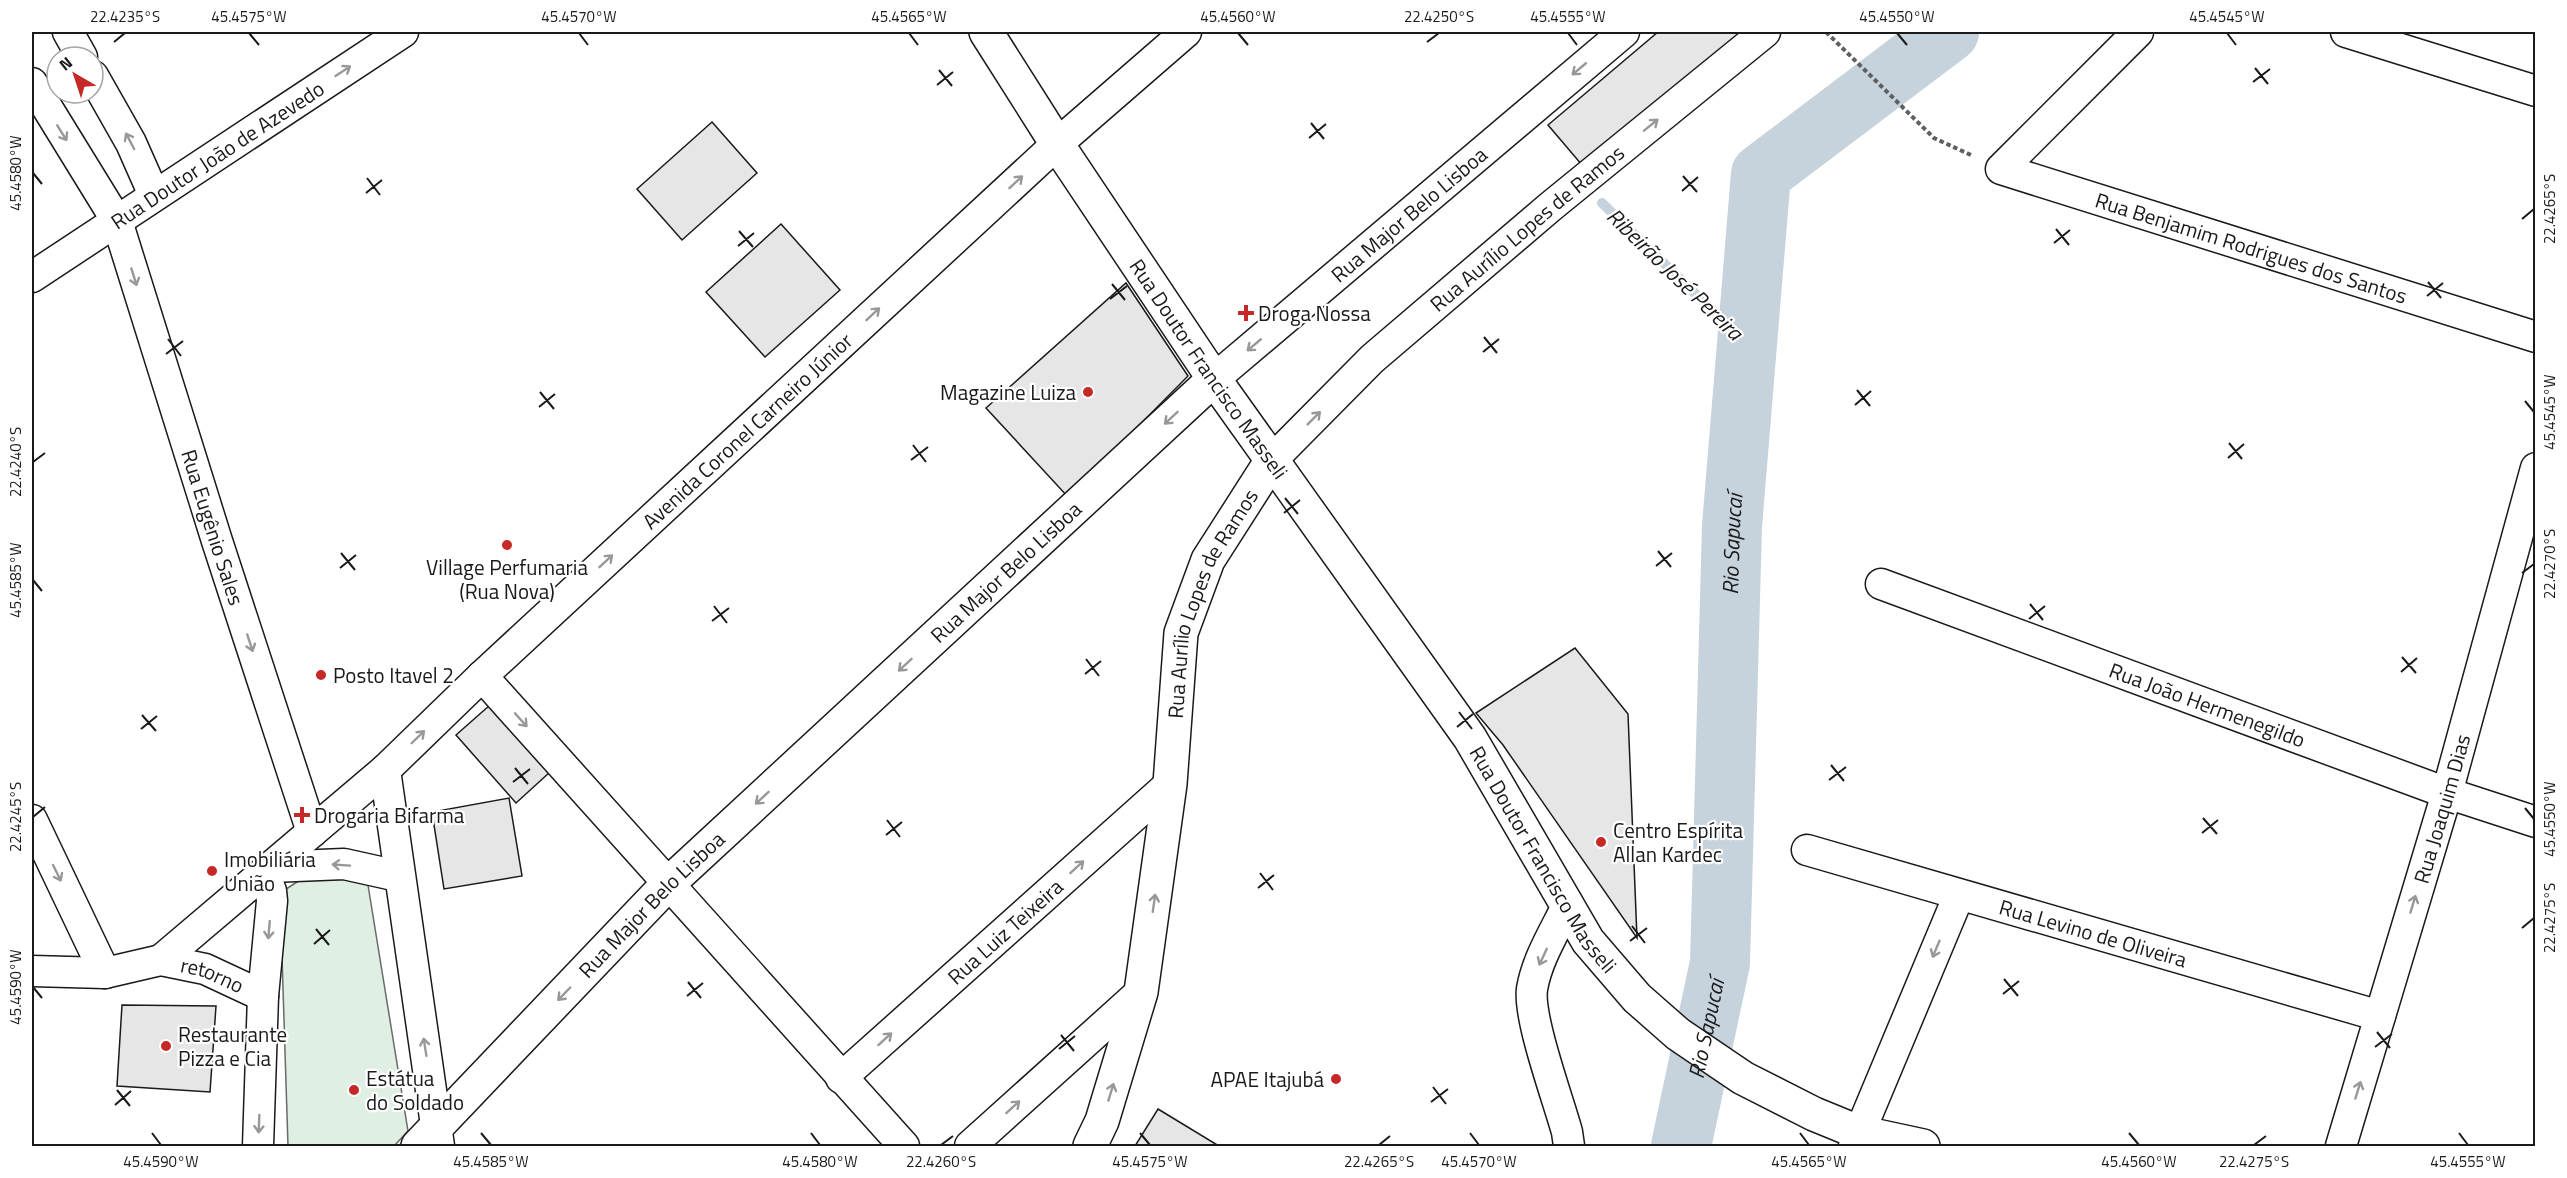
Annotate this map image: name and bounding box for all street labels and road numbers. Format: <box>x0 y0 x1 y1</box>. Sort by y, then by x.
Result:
street label: Rua Doutor João de Azevedo <box>104 72 330 237</box>
street label: Rua Aurílio Lopes de Ramos <box>1423 137 1631 319</box>
street label: Rua Major Belo Lisboa <box>1323 138 1494 290</box>
street label: Rua Benjamim Rodrigues dos Santos <box>2091 184 2411 312</box>
street label: Rua Doutor Francisco Masseli <box>1122 252 1296 485</box>
street label: Avenida Coronel Carneiro Júnior <box>635 325 860 536</box>
street label: Rua Eugênio Sales <box>173 445 253 609</box>
street label: Rua Aurílio Lopes de Ramos <box>1159 482 1266 720</box>
street label: Rua Major Belo Lisboa <box>923 493 1089 650</box>
street label: Rua João Hermenegildo <box>2105 654 2310 755</box>
street label: Rua Joaquim Dias <box>2405 730 2478 887</box>
street label: Rua Doutor Francisco Masseli <box>1462 740 1625 980</box>
street label: Rua Major Belo Lisboa <box>571 823 732 985</box>
street label: Rua Luiz Teixeira <box>940 871 1070 992</box>
street label: Rua Levino de Oliveira <box>1996 891 2191 975</box>
street label: retorno <box>178 948 249 1001</box>

